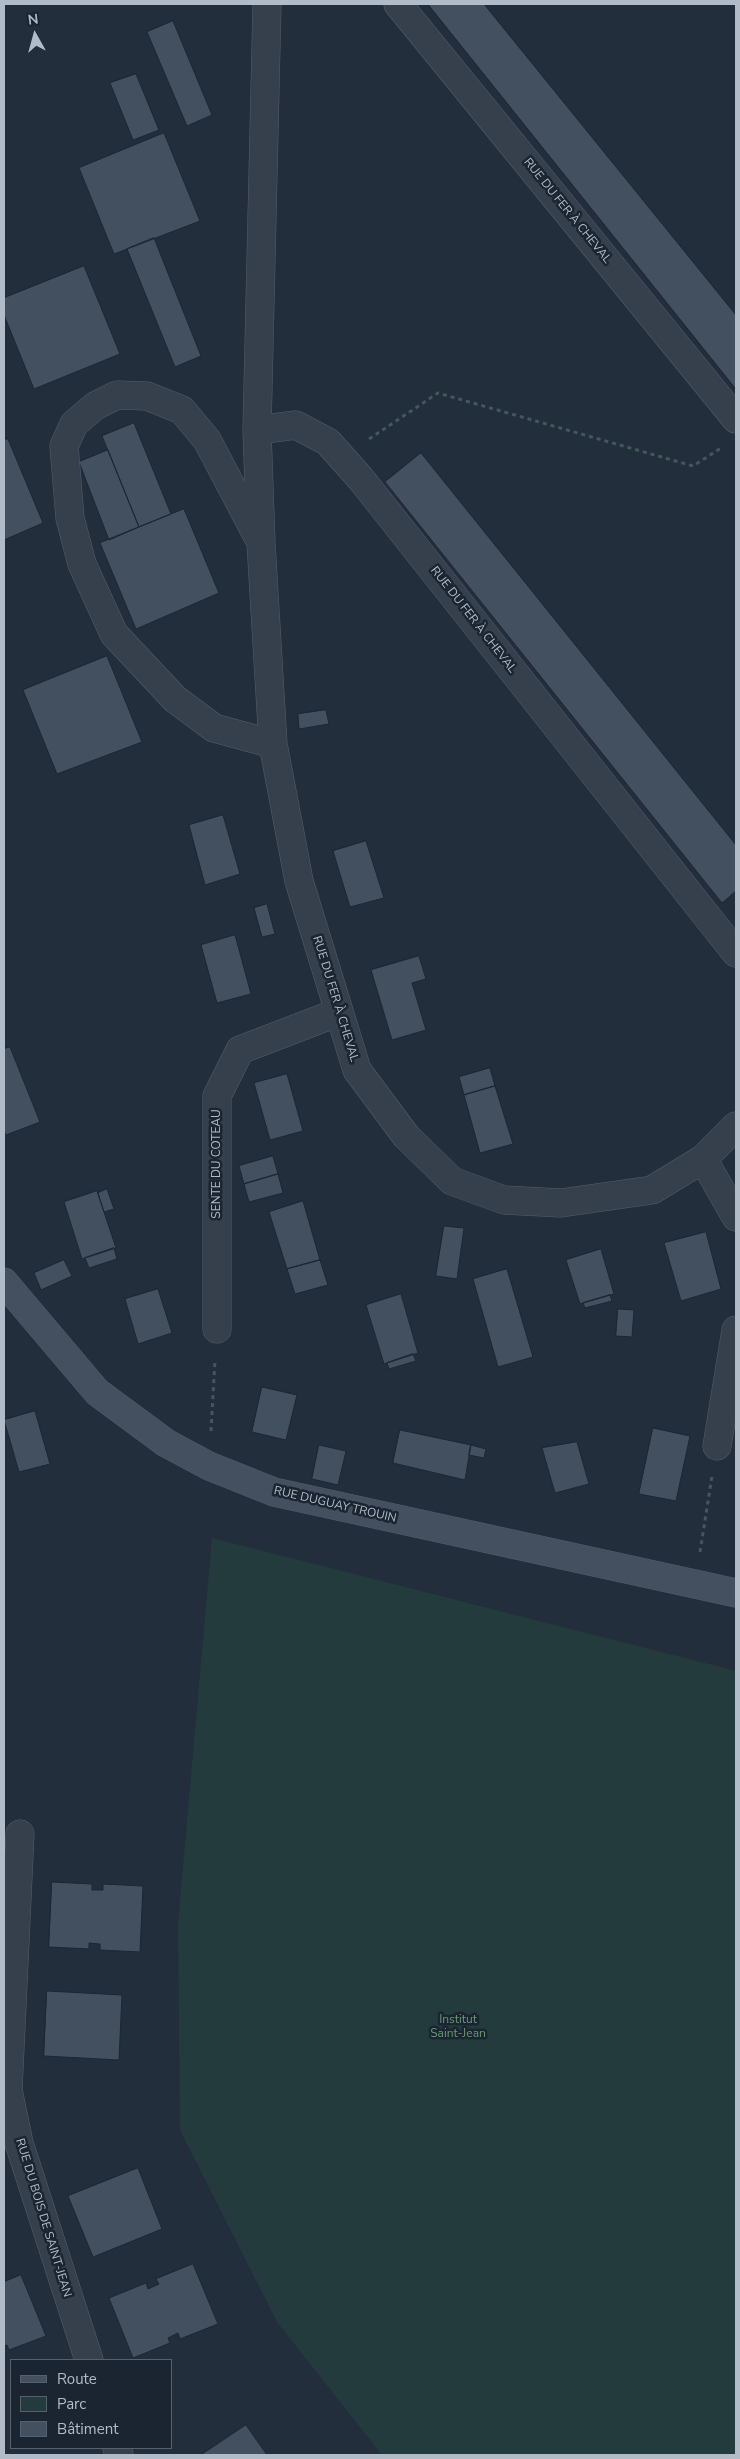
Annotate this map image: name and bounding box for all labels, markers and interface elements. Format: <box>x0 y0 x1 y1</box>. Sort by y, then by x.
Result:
north arrow <box>10 10 60 60</box>
text: N <box>27 10 39 30</box>
street label: RUE DU FER À CHEVAL <box>520 156 614 266</box>
street label: RUE DU FER À CHEVAL <box>427 564 519 676</box>
street label: RUE DU FER À CHEVAL <box>309 934 361 1064</box>
street label: SENTE DU COTEAU <box>210 1109 224 1219</box>
street label: RUE DUGUAY TROUIN <box>272 1484 398 1526</box>
park label: Institut Saint-Jean <box>430 2013 486 2041</box>
street label: RUE DU BOIS DE SAINT-JEAN <box>12 2137 74 2299</box>
legend <box>10 2359 172 2449</box>
text: Route <box>57 2369 97 2389</box>
text: Parc <box>57 2394 86 2414</box>
text: Bâtiment <box>57 2419 118 2439</box>

